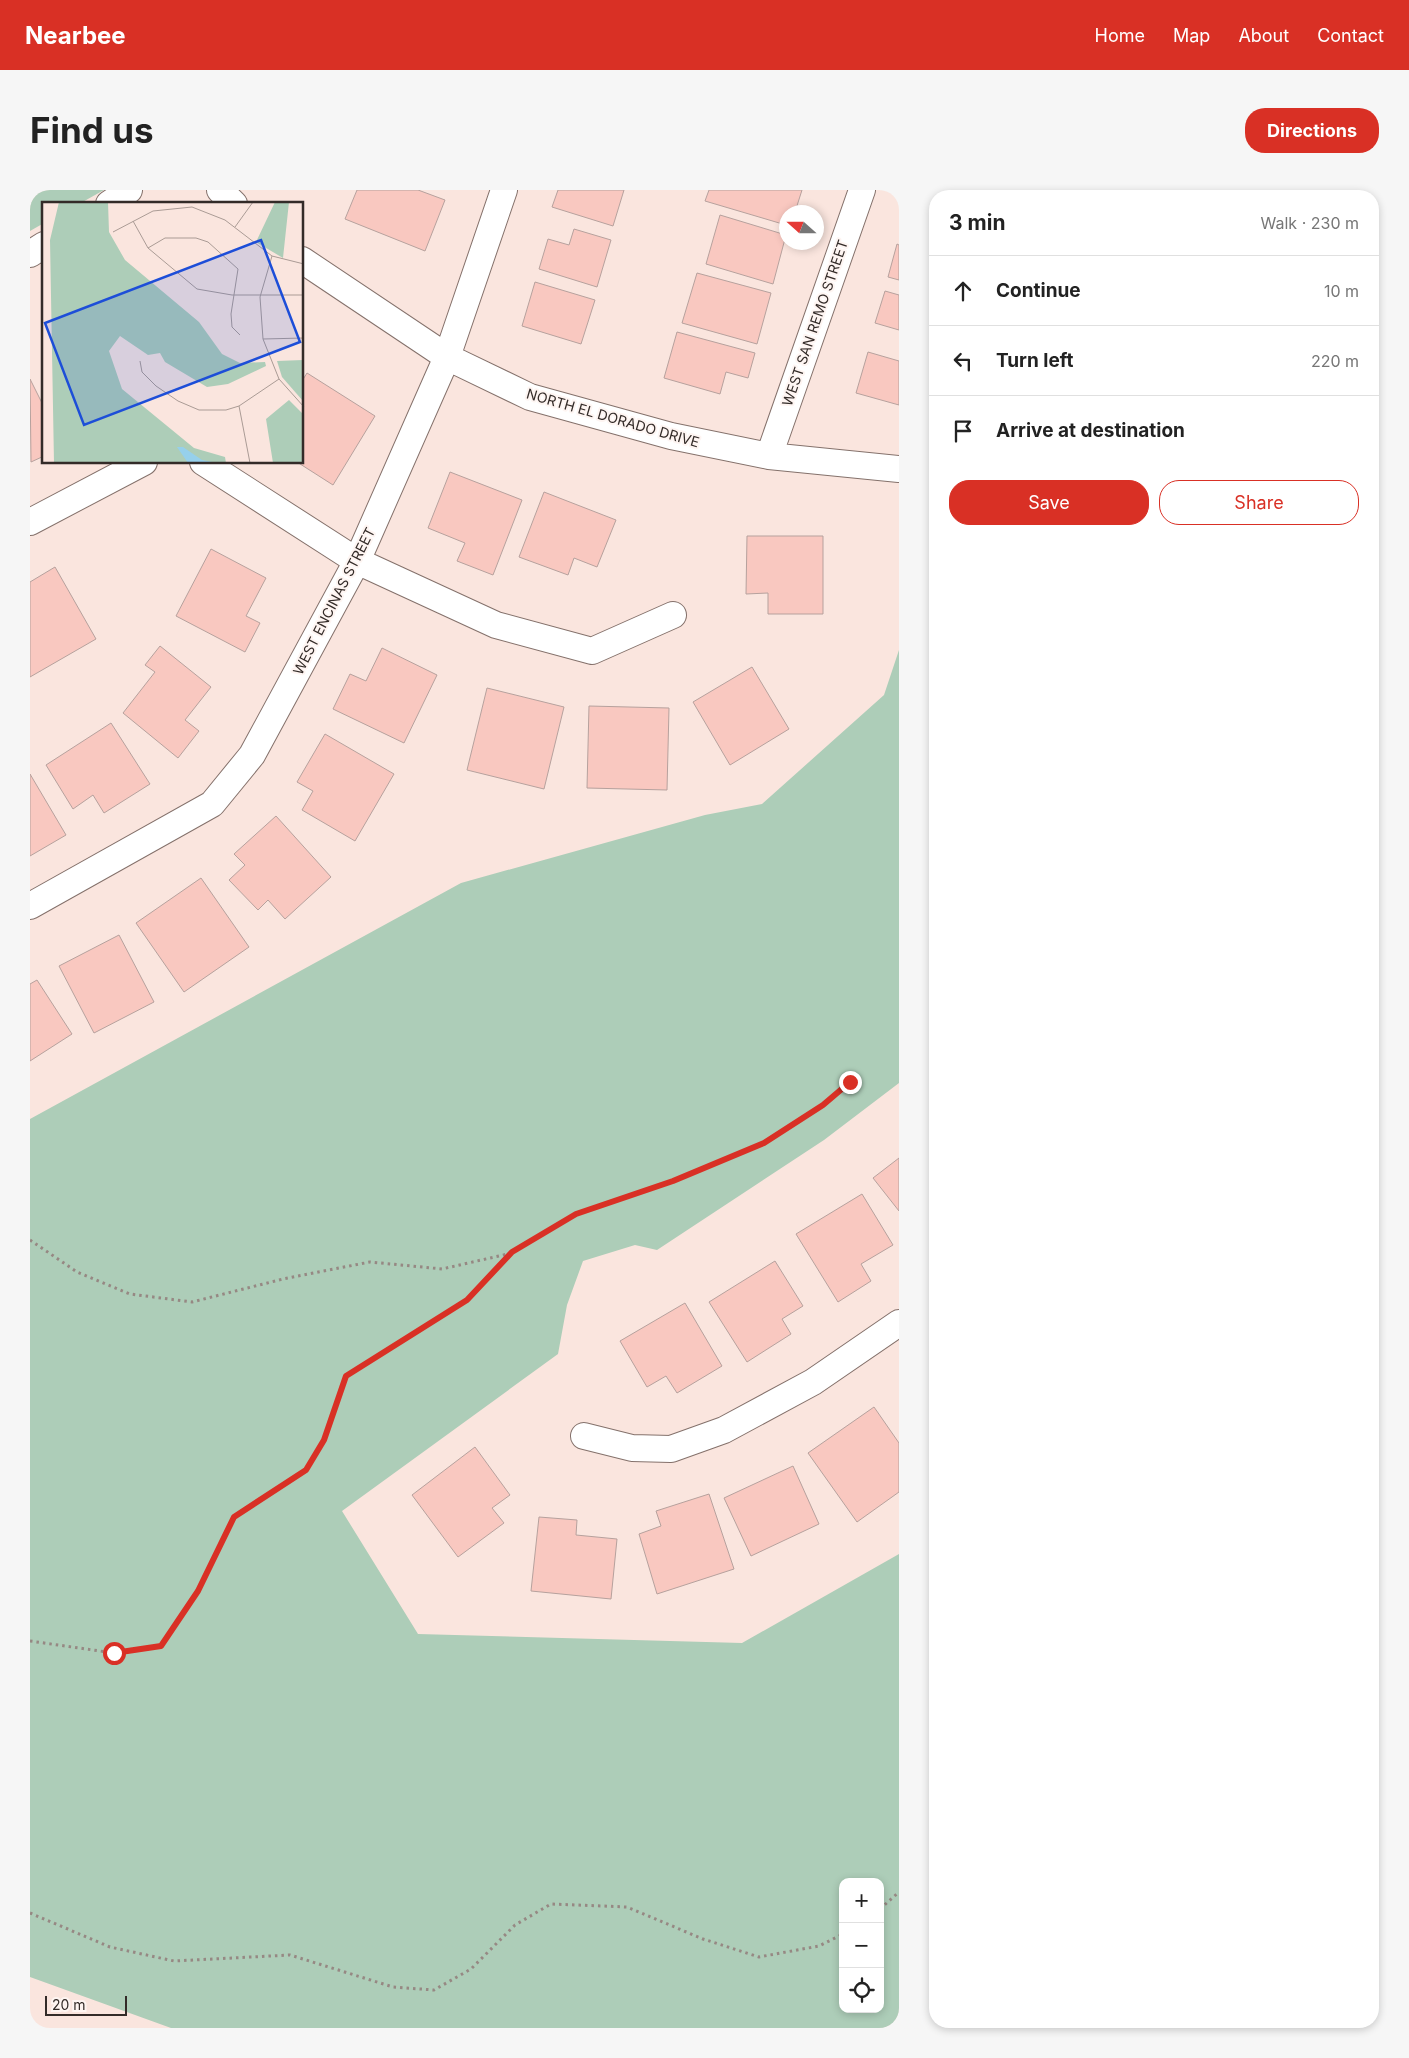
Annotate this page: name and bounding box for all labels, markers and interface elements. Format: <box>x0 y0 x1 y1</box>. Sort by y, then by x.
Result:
text: Nearbee <box>25 21 126 50</box>
text: Home <box>1095 25 1145 46</box>
text: Map <box>1173 25 1210 46</box>
text: About <box>1238 25 1289 46</box>
text: Contact <box>1317 25 1384 46</box>
button: Directions <box>1245 108 1379 153</box>
text: Find us <box>30 109 154 151</box>
inset map <box>42 202 304 464</box>
north arrow <box>779 205 824 250</box>
text: 3 min <box>949 210 1005 235</box>
text: Walk · 230 m <box>1261 213 1359 233</box>
street label: WEST SAN REMO STREET <box>778 237 851 408</box>
icon: ahead <box>949 277 977 305</box>
text: Continue <box>996 279 1081 302</box>
text: 10 m <box>1324 281 1359 301</box>
icon: left <box>949 347 977 375</box>
text: Turn left <box>996 349 1074 372</box>
text: 220 m <box>1311 351 1359 371</box>
street label: NORTH EL DORADO DRIVE <box>525 385 702 450</box>
icon: arrive <box>949 417 977 445</box>
text: Arrive at destination <box>996 419 1185 442</box>
button: Save <box>949 480 1149 525</box>
button: Share <box>1159 480 1359 525</box>
street label: WEST ENCINAS STREET <box>289 524 378 677</box>
route end <box>839 1071 862 1094</box>
route start <box>103 1642 126 1665</box>
map controls <box>839 1878 884 2013</box>
button: + <box>839 1878 884 1923</box>
button: − <box>839 1923 884 1968</box>
button: locate <box>839 1968 884 2013</box>
scale bar <box>45 1993 128 2016</box>
text: 20 m <box>52 1996 86 2013</box>

